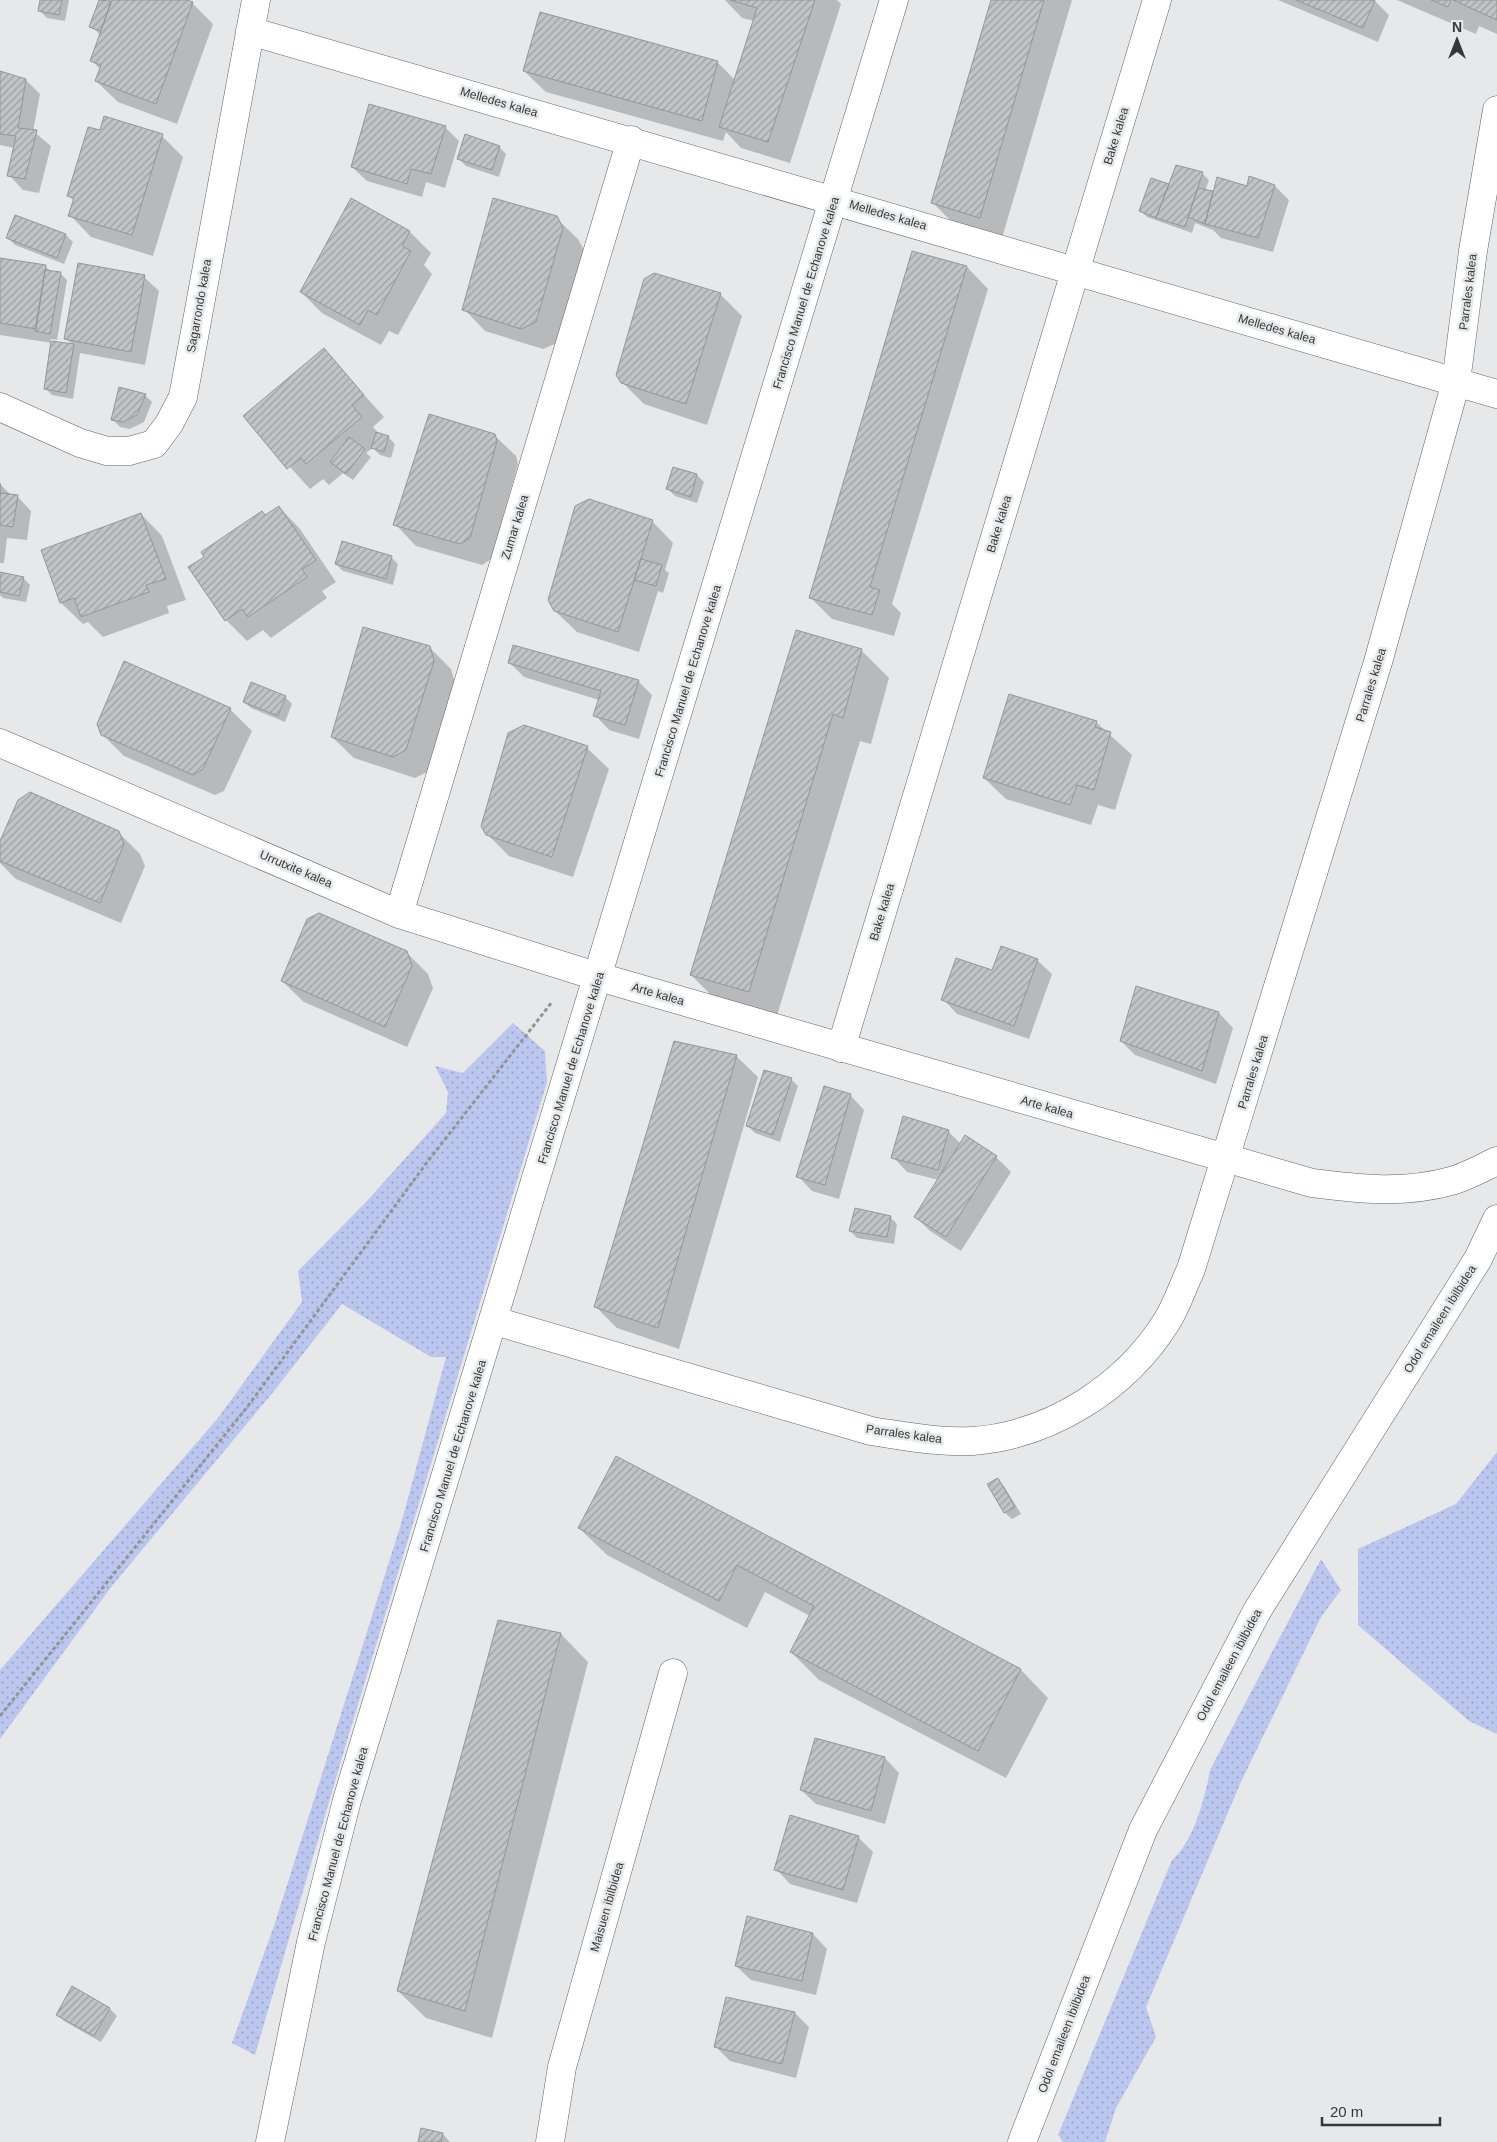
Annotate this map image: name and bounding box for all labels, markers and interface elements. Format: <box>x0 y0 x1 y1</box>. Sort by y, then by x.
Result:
north arrow <box>1432 15 1482 65</box>
text: N <box>1452 19 1462 35</box>
street label: Melledes kalea <box>459 84 540 120</box>
street label: Bake kalea <box>1101 105 1131 166</box>
street label: Francisco Manuel de Echanove kalea <box>770 195 842 391</box>
street label: Melledes kalea <box>848 197 929 233</box>
street label: Parrales kalea <box>1456 253 1480 331</box>
street label: Sagarrondo kalea <box>184 258 214 354</box>
street label: Melledes kalea <box>1237 311 1318 347</box>
street label: Zumar kalea <box>499 493 532 561</box>
street label: Bake kalea <box>984 493 1014 554</box>
street label: Francisco Manuel de Echanove kalea <box>652 583 724 779</box>
street label: Parrales kalea <box>1353 646 1389 724</box>
street label: Urrutxite kalea <box>258 847 335 891</box>
street label: Bake kalea <box>867 881 897 942</box>
street label: Francisco Manuel de Echanove kalea <box>535 970 607 1166</box>
street label: Arte kalea <box>630 980 686 1008</box>
street label: Parrales kalea <box>1235 1033 1271 1111</box>
street label: Arte kalea <box>1019 1093 1075 1121</box>
street label: Odol emaileen ibilbidea <box>1401 1262 1479 1376</box>
street label: Francisco Manuel de Echanove kalea <box>417 1358 489 1554</box>
street label: Parrales kalea <box>865 1422 943 1446</box>
street label: Odol emaileen ibilbidea <box>1194 1606 1265 1723</box>
street label: Francisco Manuel de Echanove kalea <box>305 1745 371 1942</box>
street label: Maisuen ibilbidea <box>587 1860 627 1954</box>
street label: Odol emaileen ibilbidea <box>1035 1973 1093 2095</box>
scale bar <box>1322 2094 1440 2126</box>
text: 20 m <box>1330 2103 1363 2120</box>

